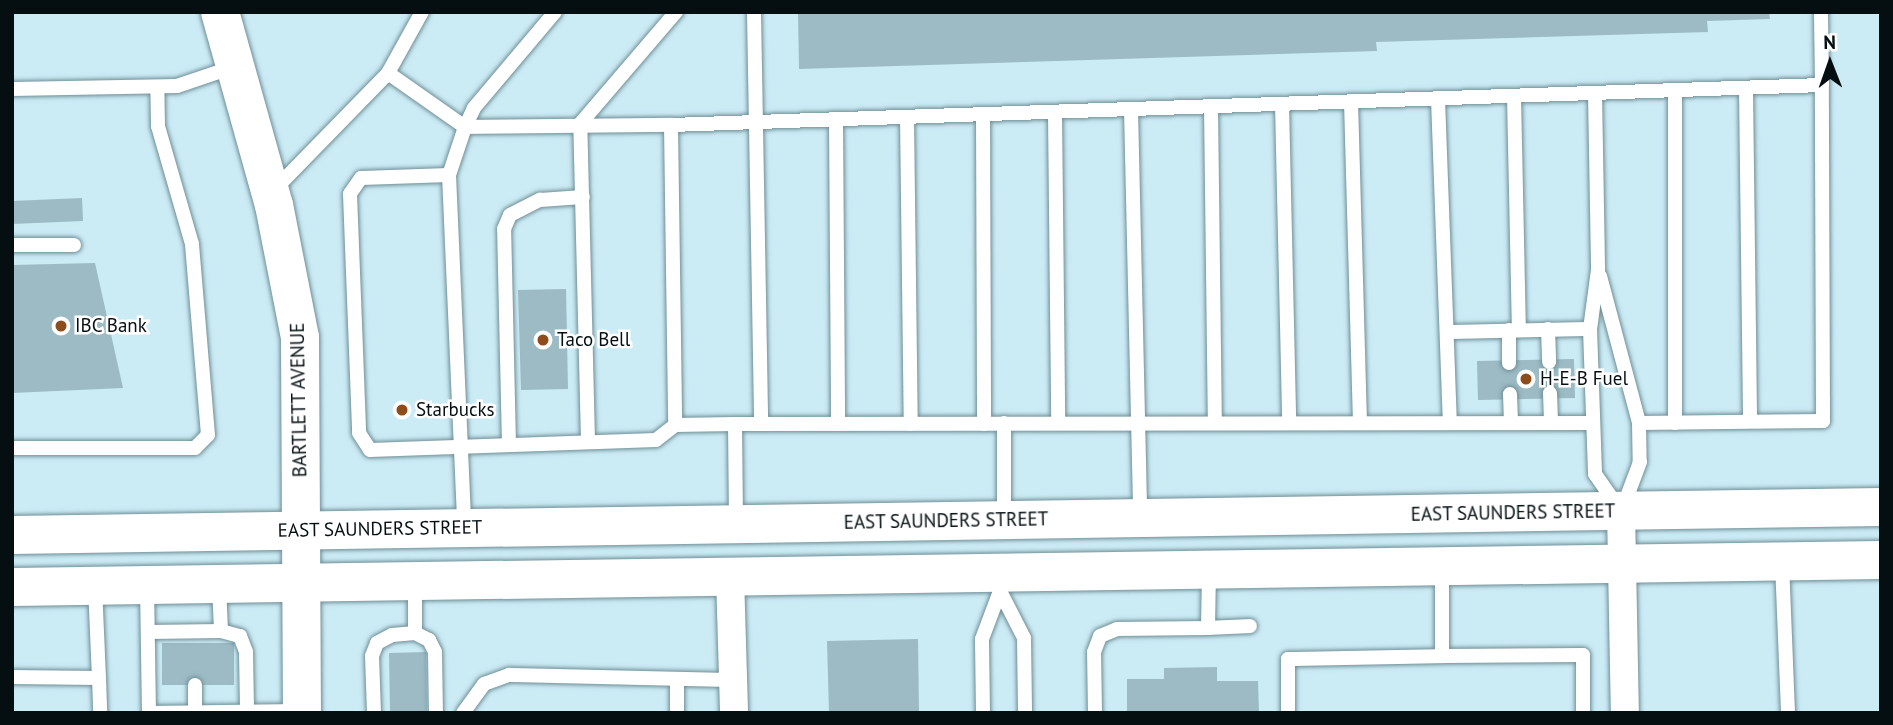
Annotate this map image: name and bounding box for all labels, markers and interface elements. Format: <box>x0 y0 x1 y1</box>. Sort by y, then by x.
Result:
north arrow <box>1795 28 1865 98</box>
text: N <box>1823 30 1836 54</box>
place label: IBC Bank <box>75 315 148 337</box>
marker: IBC Bank <box>53 318 69 334</box>
street label: BARTLETT AVENUE <box>286 322 312 478</box>
place label: Taco Bell <box>557 329 630 351</box>
marker: Taco Bell <box>535 332 551 348</box>
place label: H-E-B Fuel <box>1540 368 1628 390</box>
marker: H-E-B Fuel <box>1518 371 1534 387</box>
place label: Starbucks <box>416 399 495 421</box>
marker: Starbucks <box>394 402 410 418</box>
street label: EAST SAUNDERS STREET <box>1410 500 1616 526</box>
street label: EAST SAUNDERS STREET <box>843 508 1049 534</box>
street label: EAST SAUNDERS STREET <box>277 516 483 542</box>

